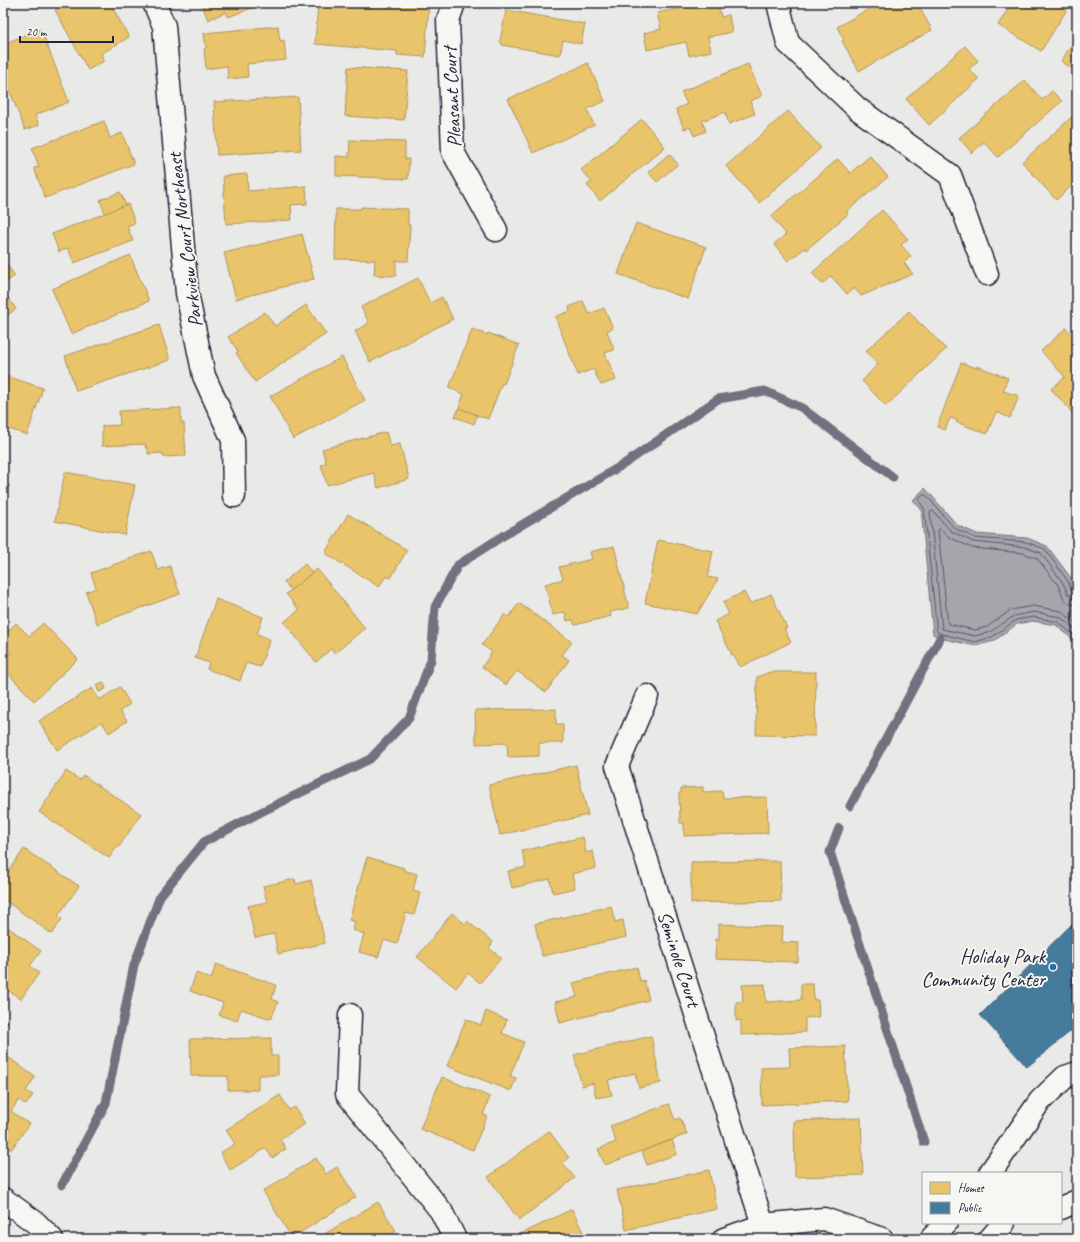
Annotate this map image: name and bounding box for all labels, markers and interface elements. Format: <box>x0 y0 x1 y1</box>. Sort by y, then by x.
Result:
scale bar <box>20 18 113 44</box>
text: 20 m <box>26 24 48 40</box>
street label: Pleasant Court <box>437 43 467 148</box>
street label: Parkview Court Northeast <box>162 149 208 329</box>
street label: Seminole Court <box>652 908 707 1012</box>
place label: Holiday Park Community Center <box>921 944 1047 992</box>
marker: Holiday Park Community Center <box>1048 962 1058 972</box>
legend <box>922 1172 1062 1224</box>
text: Homes <box>958 1180 985 1196</box>
text: Public <box>958 1200 982 1216</box>

